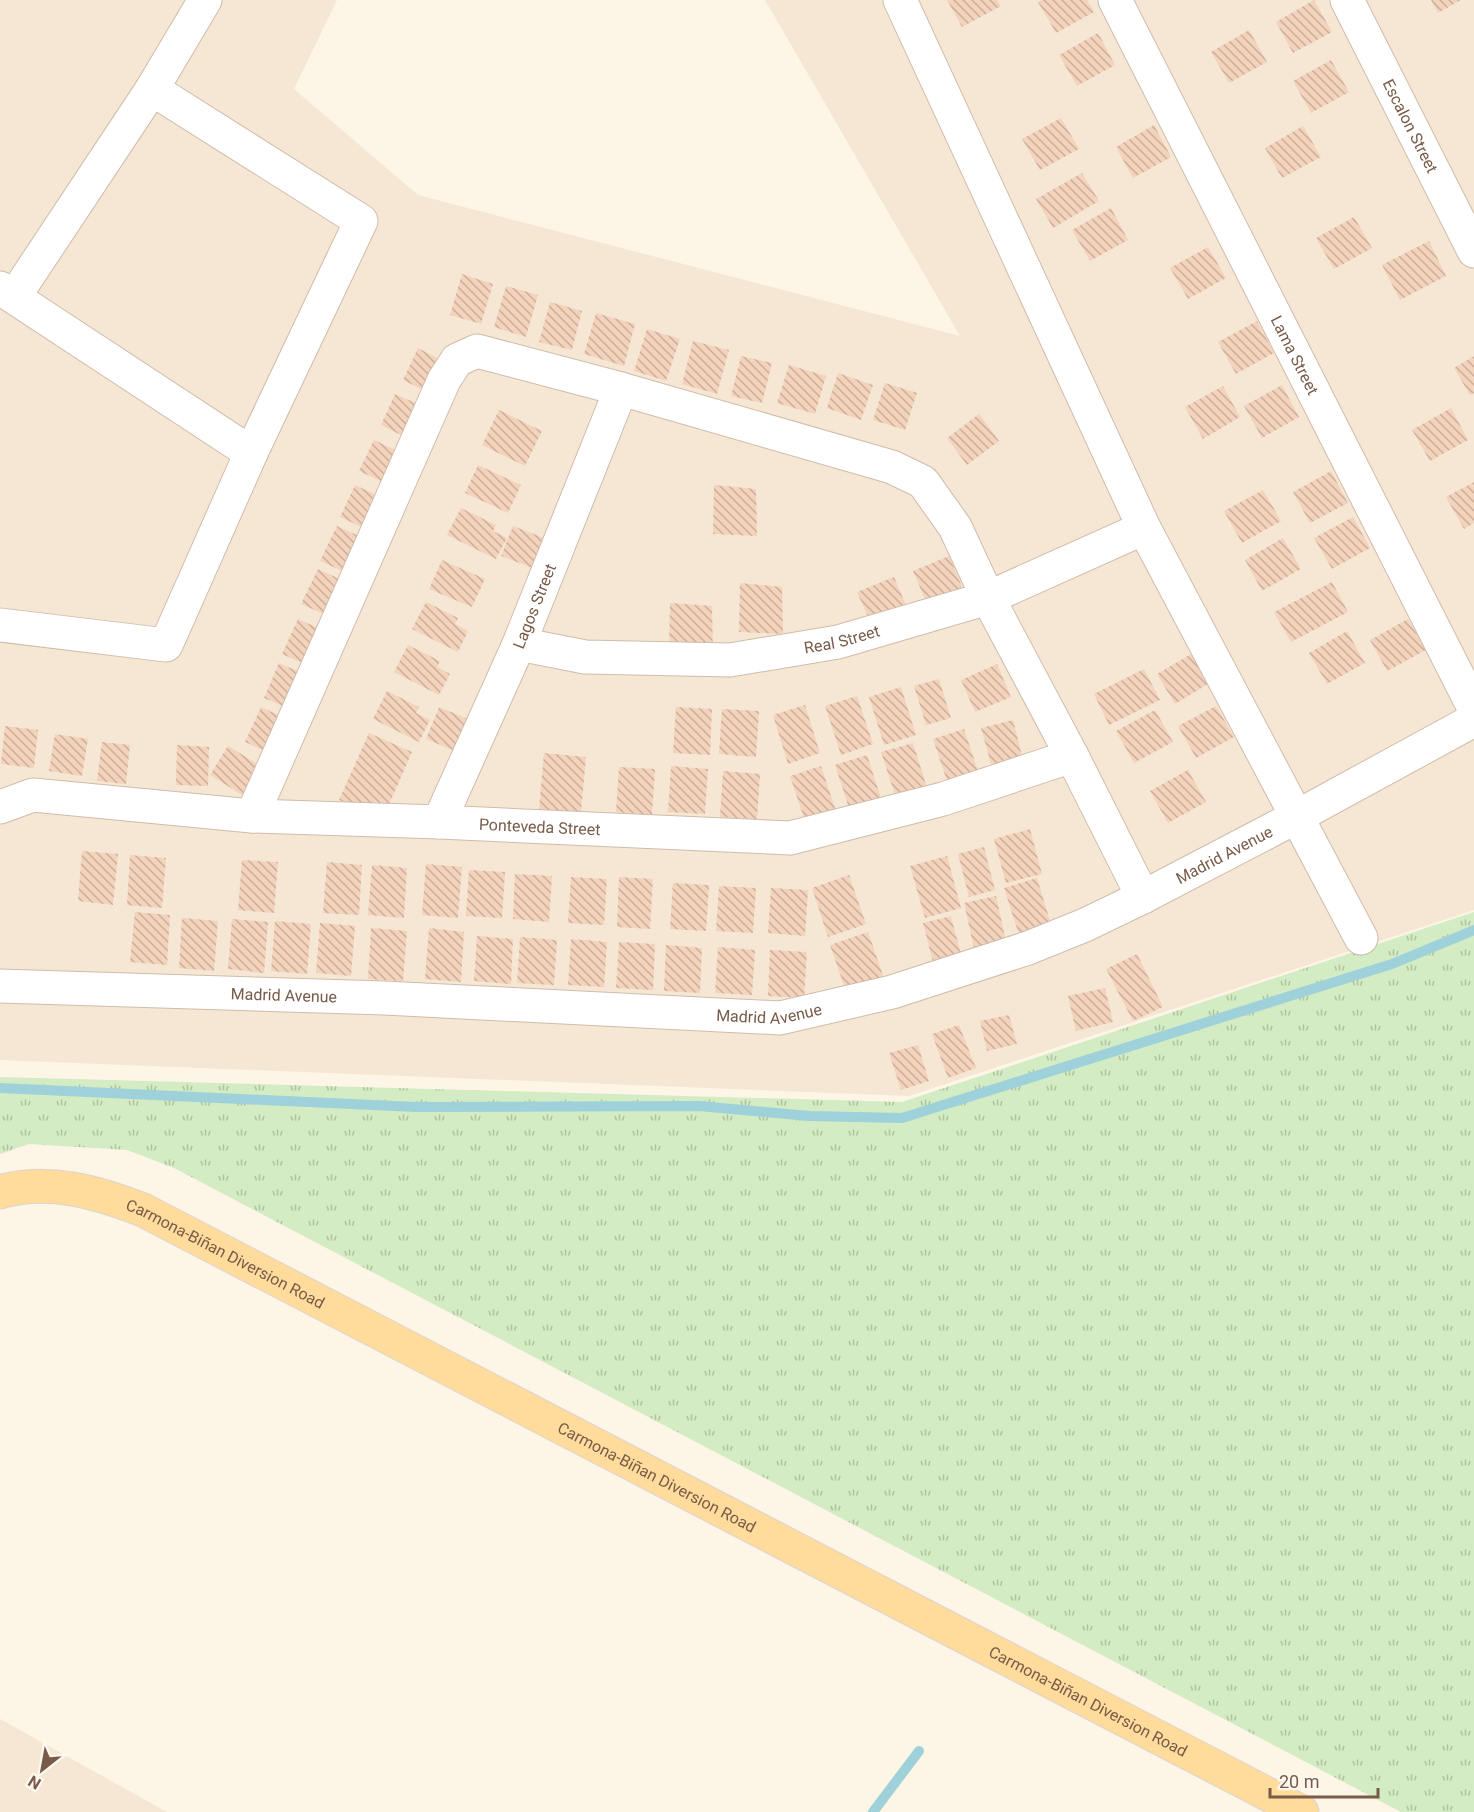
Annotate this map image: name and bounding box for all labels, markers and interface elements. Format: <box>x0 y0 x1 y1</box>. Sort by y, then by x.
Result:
street label: Escalon Street <box>1379 76 1442 176</box>
street label: Lama Street <box>1267 312 1323 398</box>
street label: Lagos Street <box>509 561 560 652</box>
street label: Real Street <box>803 621 882 658</box>
street label: Ponteveda Street <box>478 815 601 839</box>
street label: Madrid Avenue <box>1173 822 1276 888</box>
street label: Madrid Avenue <box>230 984 337 1007</box>
street label: Madrid Avenue <box>716 1000 824 1028</box>
street label: Carmona-Biñan Diversion Road <box>123 1196 328 1313</box>
street label: Carmona-Biñan Diversion Road <box>554 1418 759 1537</box>
street label: Carmona-Biñan Diversion Road <box>986 1642 1190 1761</box>
north arrow <box>12 1740 72 1800</box>
scale bar <box>1270 1761 1378 1799</box>
text: N <box>25 1771 44 1793</box>
text: 20 m <box>1279 1771 1319 1792</box>

